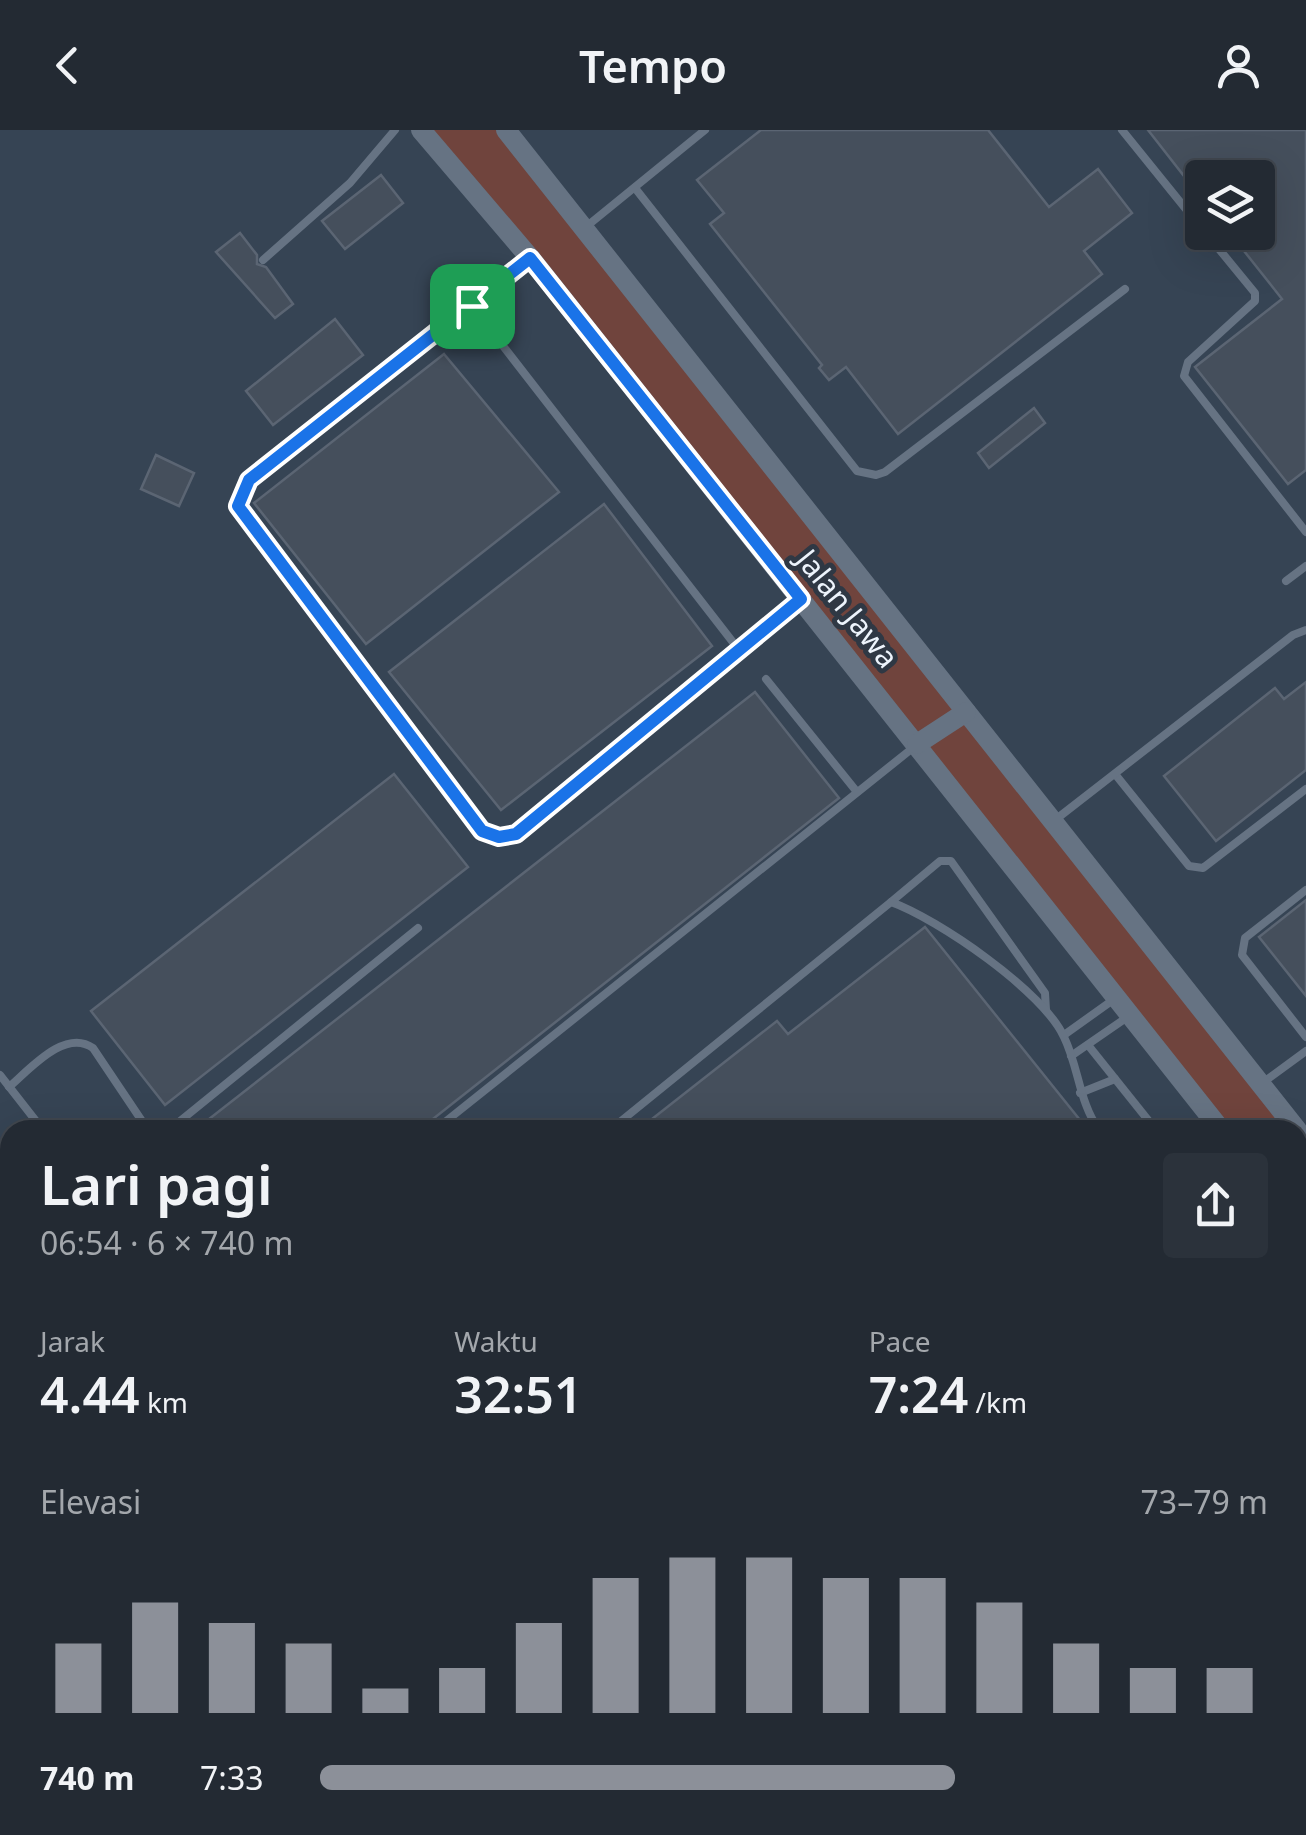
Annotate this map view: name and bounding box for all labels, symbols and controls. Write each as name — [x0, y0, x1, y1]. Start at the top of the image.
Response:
text: Tempo — [579, 35, 727, 96]
icon: back — [40, 38, 95, 93]
icon: person — [1211, 38, 1266, 93]
map controls — [1185, 160, 1275, 250]
button: layers — [1185, 160, 1275, 250]
pin — [430, 264, 515, 349]
icon: arrive — [445, 279, 500, 334]
street label: Jalan Jawa — [786, 538, 909, 676]
text: Lari pagi — [40, 1146, 273, 1221]
button: share — [1163, 1153, 1268, 1258]
text: 06:54 · 6 × 740 m — [40, 1221, 293, 1264]
text: Jarak — [40, 1322, 105, 1360]
text: Waktu — [454, 1322, 538, 1360]
text: Pace — [869, 1322, 931, 1360]
text: 4.44 — [40, 1360, 140, 1428]
text: 32:51 — [454, 1360, 583, 1428]
text: 7:24 — [869, 1360, 968, 1428]
text: km — [140, 1383, 188, 1421]
text: /km — [968, 1383, 1027, 1421]
text: Elevasi — [40, 1480, 141, 1523]
text: 73–79 m — [1141, 1480, 1268, 1523]
text: 740 m — [40, 1756, 134, 1799]
text: 7:33 — [200, 1756, 264, 1799]

